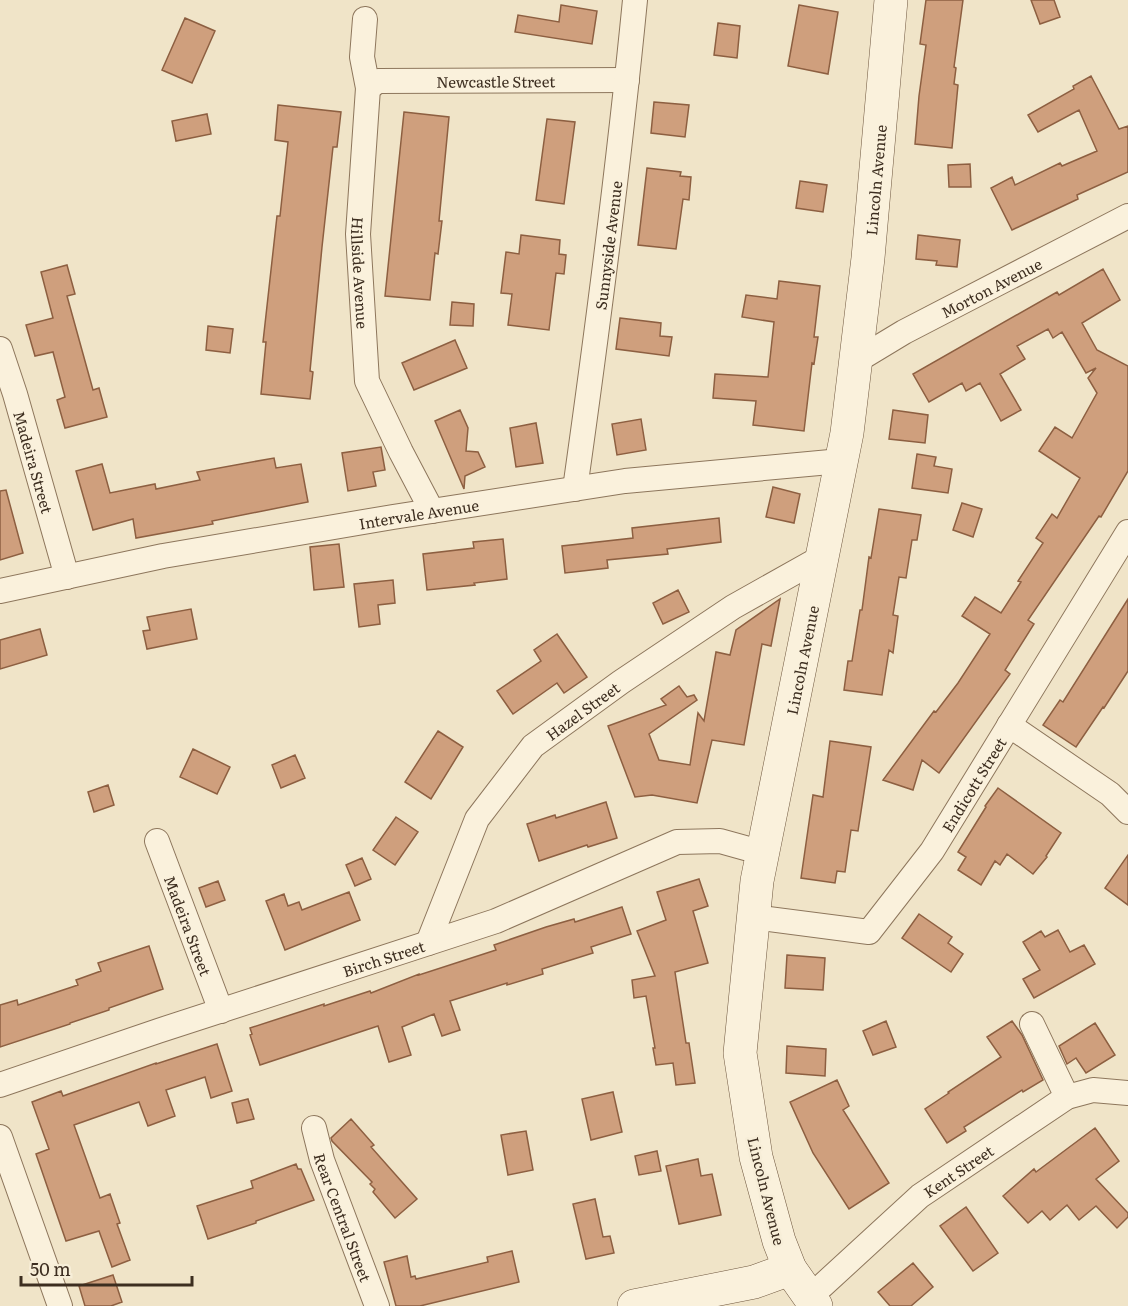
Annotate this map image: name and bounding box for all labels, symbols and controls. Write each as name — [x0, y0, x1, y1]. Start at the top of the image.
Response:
street label: Newcastle Street — [436, 69, 555, 92]
street label: Lincoln Avenue — [859, 123, 891, 236]
street label: Sunnyside Avenue — [588, 179, 627, 311]
street label: Hillside Avenue — [346, 216, 375, 330]
street label: Morton Avenue — [936, 251, 1046, 323]
street label: Madeira Street — [9, 408, 60, 516]
street label: Intervale Avenue — [357, 492, 481, 534]
street label: Lincoln Avenue — [779, 603, 824, 717]
street label: Hazel Street — [540, 676, 624, 745]
street label: Endicott Street — [935, 732, 1011, 836]
street label: Madeira Street — [159, 872, 218, 979]
street label: Birch Street — [339, 934, 427, 982]
street label: Lincoln Avenue — [742, 1134, 792, 1248]
street label: Kent Street — [918, 1139, 998, 1202]
street label: Rear Central Street — [309, 1150, 378, 1285]
scale bar — [21, 1249, 192, 1287]
text: 50 m — [30, 1255, 71, 1282]

